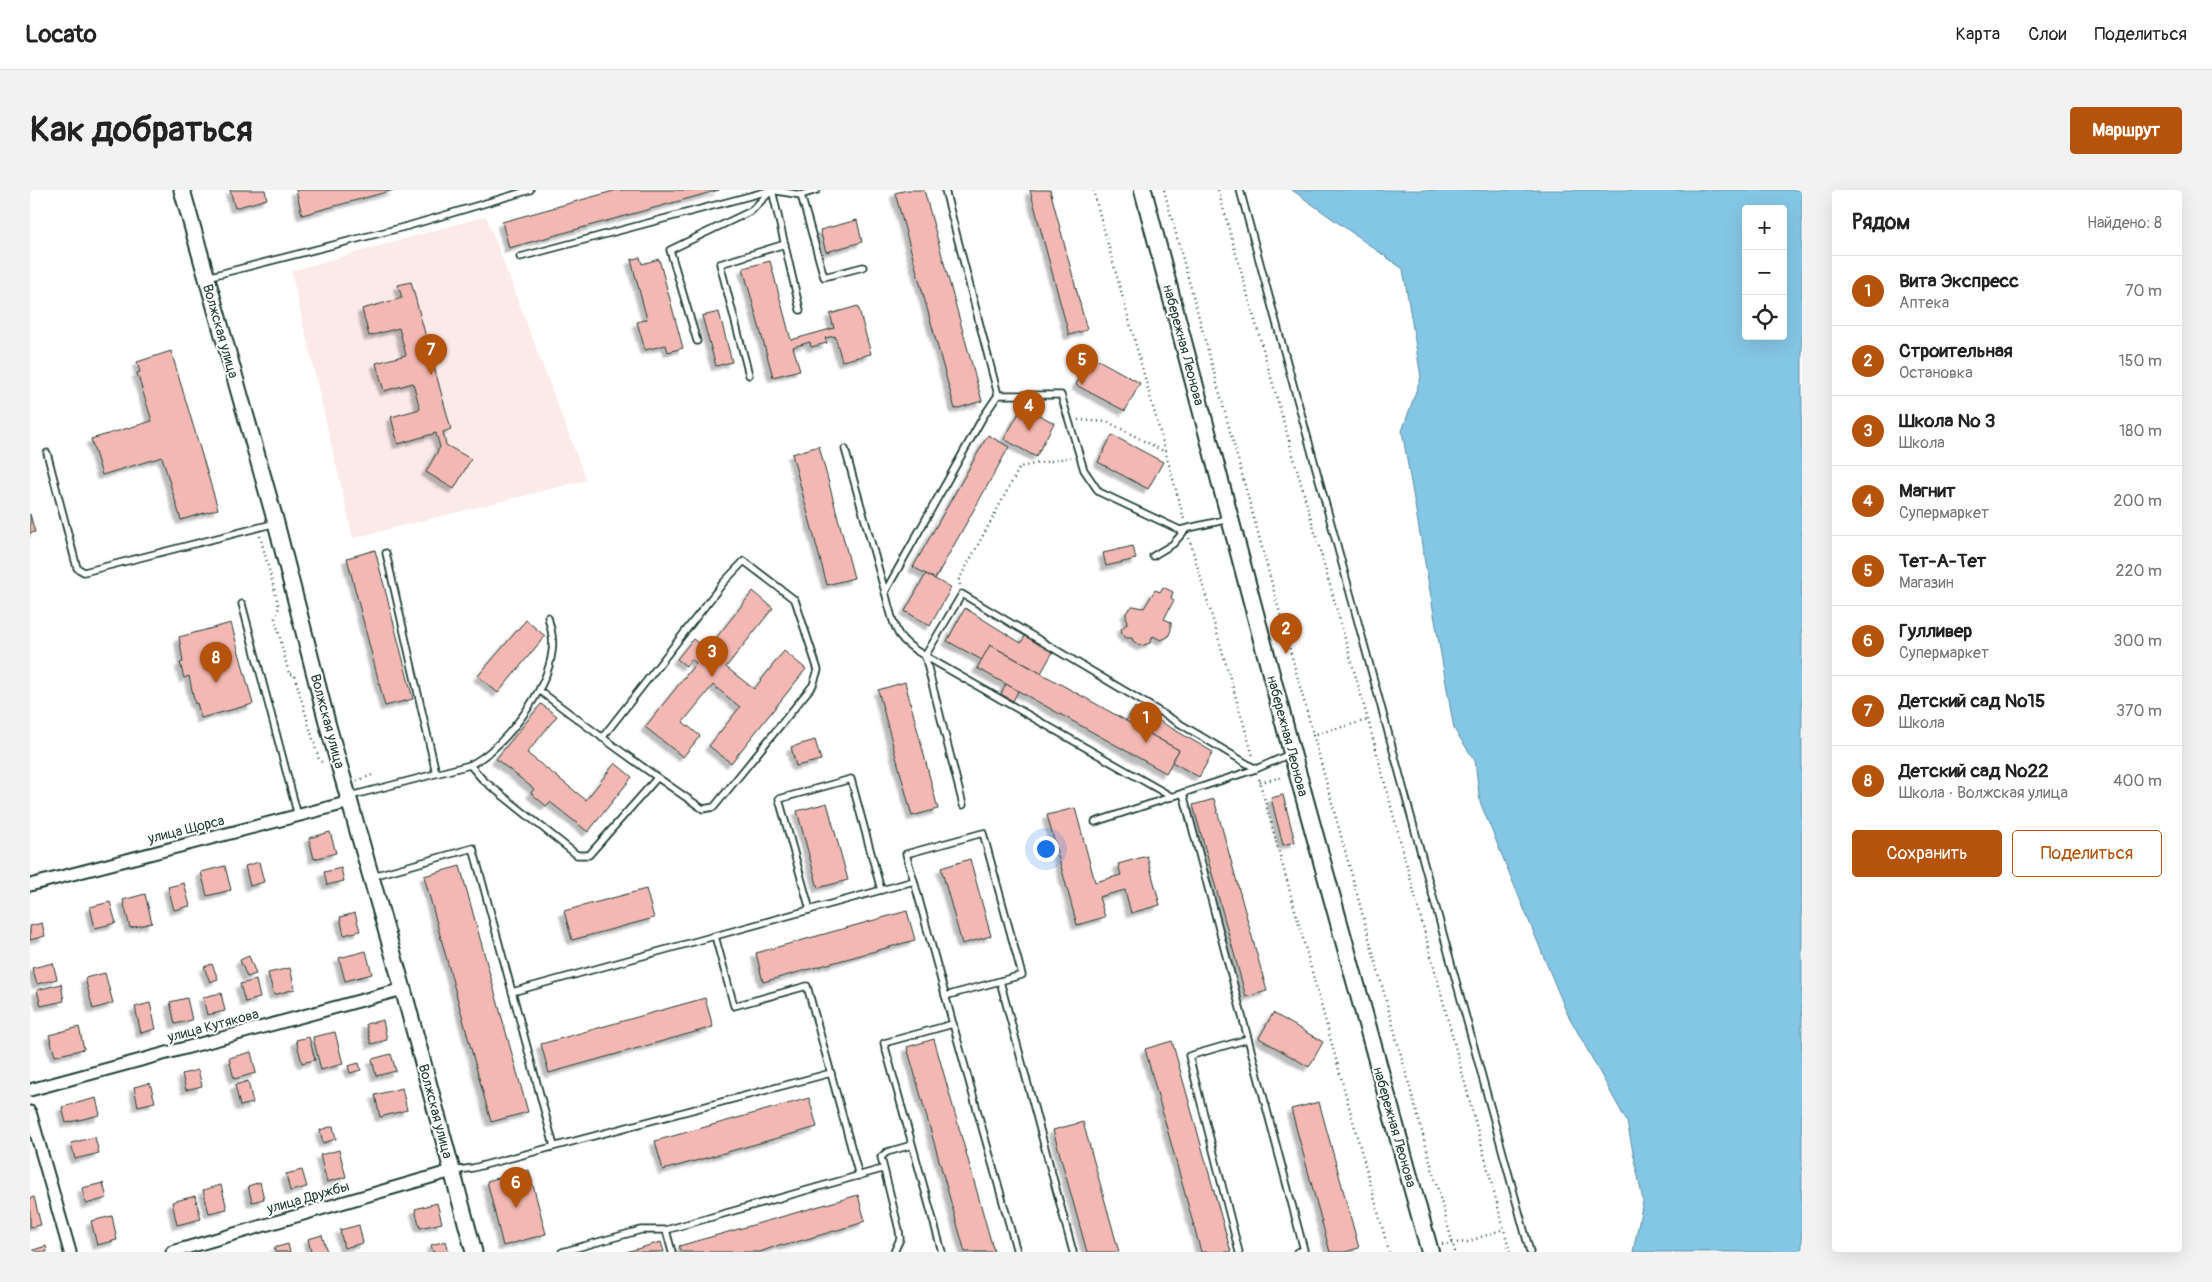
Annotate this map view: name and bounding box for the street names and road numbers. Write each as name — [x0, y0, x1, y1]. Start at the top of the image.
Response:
street label: Волжская улица — [199, 282, 242, 380]
street label: набережная Леонова — [1159, 283, 1208, 407]
street label: Волжская улица — [307, 672, 348, 770]
street label: набережная Леонова — [1263, 674, 1312, 798]
street label: улица Щорса — [145, 812, 226, 847]
street label: улица Кутякова — [165, 1005, 261, 1046]
street label: Волжская улица — [415, 1062, 456, 1160]
street label: набережная Леонова — [1369, 1065, 1420, 1189]
street label: улица Дружбы — [264, 1178, 351, 1218]

